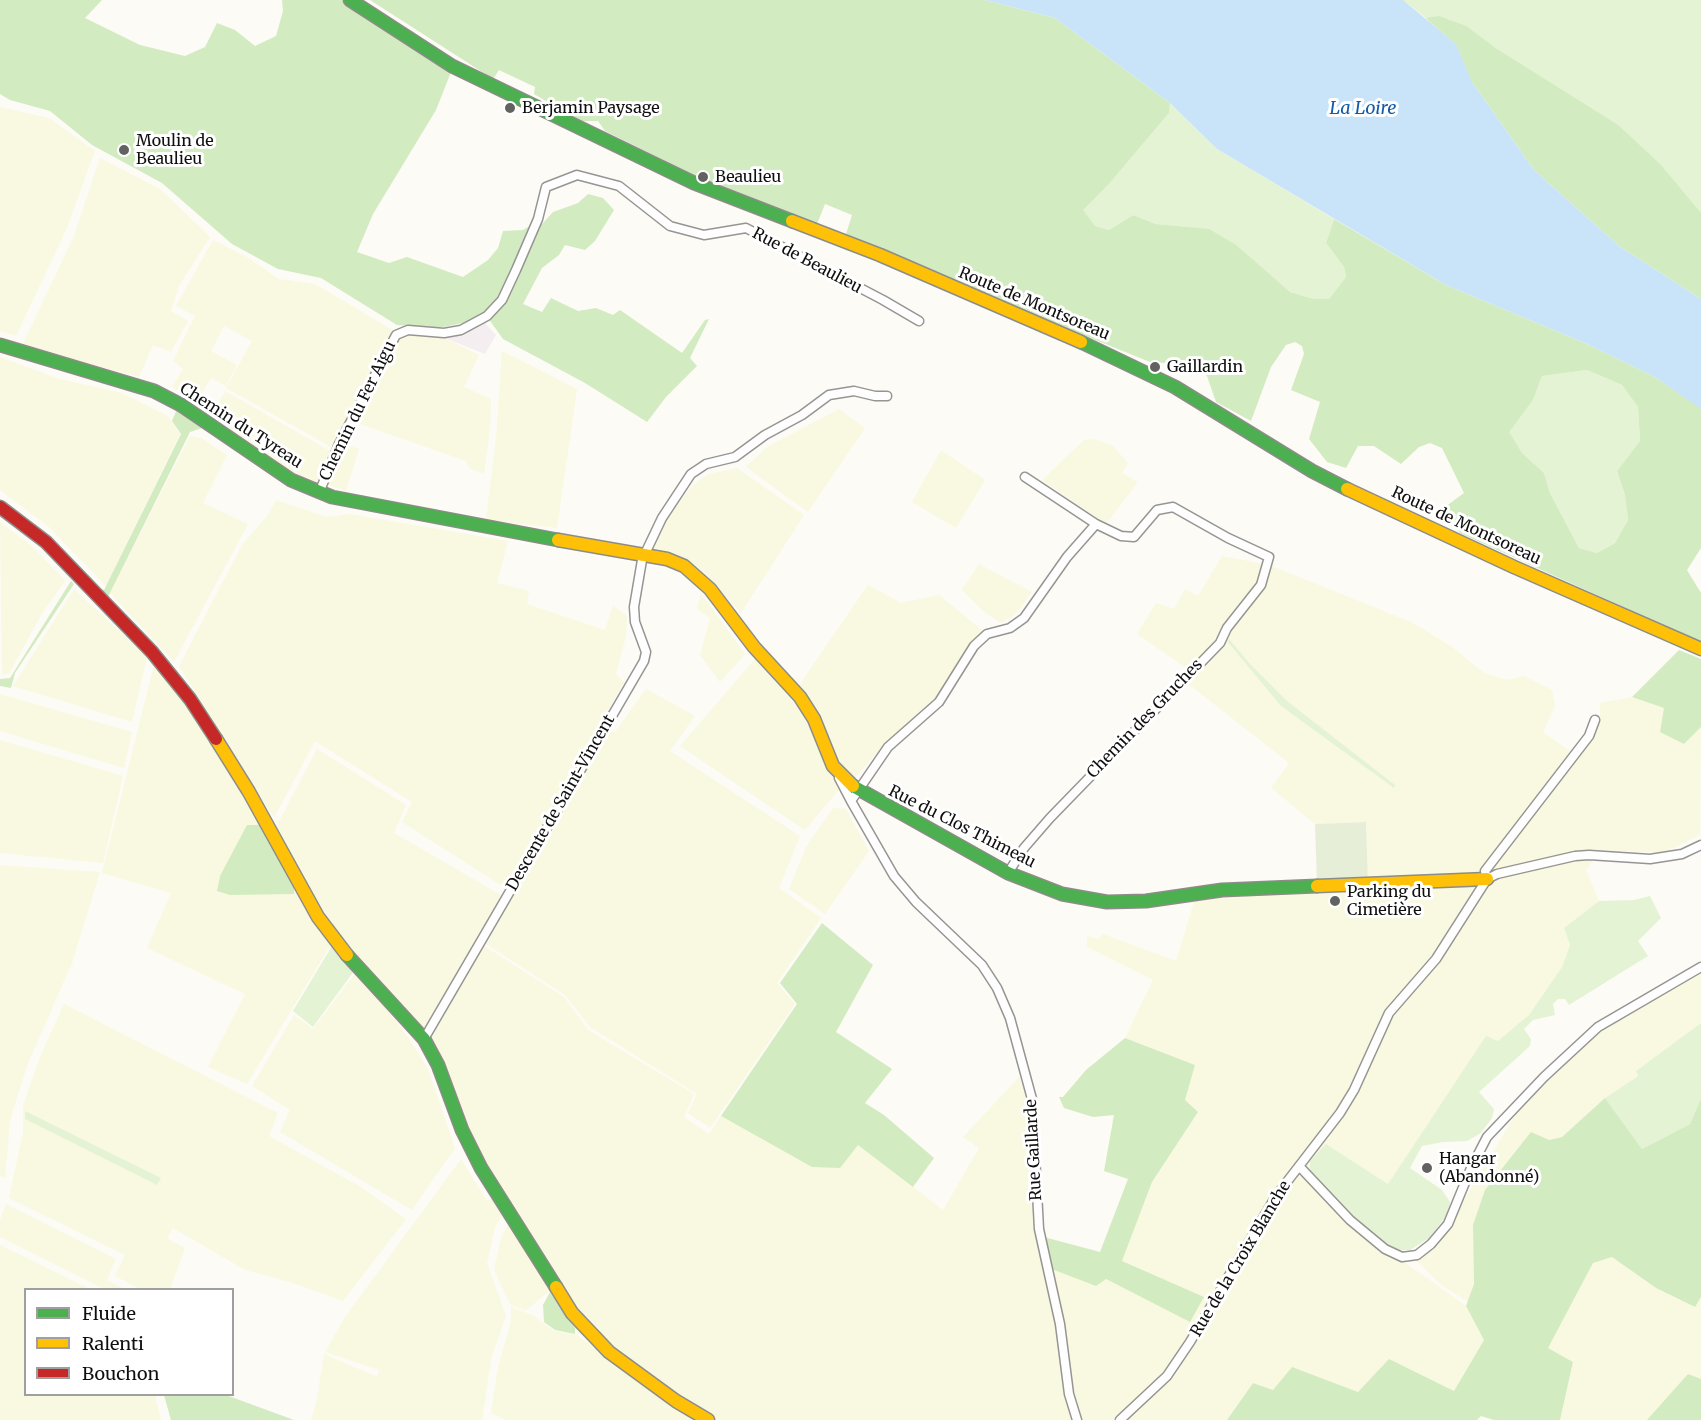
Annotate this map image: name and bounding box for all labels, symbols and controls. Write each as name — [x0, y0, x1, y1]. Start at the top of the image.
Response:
place label: Berjamin Paysage — [522, 98, 660, 118]
water label: La Loire — [1330, 98, 1396, 120]
marker: Berjamin Paysage — [503, 101, 517, 115]
place label: Moulin de Beaulieu — [136, 131, 214, 169]
marker: Moulin de Beaulieu — [117, 143, 131, 157]
place label: Beaulieu — [715, 167, 781, 187]
marker: Beaulieu — [696, 170, 710, 184]
street label: Rue de Beaulieu — [749, 224, 865, 298]
street label: Route de Montsoreau — [955, 263, 1113, 345]
street label: Chemin du Fer Aigu — [316, 338, 400, 484]
place label: Gaillardin — [1167, 357, 1243, 377]
marker: Gaillardin — [1148, 360, 1162, 374]
street label: Chemin du Tyreau — [176, 379, 306, 473]
street label: Route de Montsoreau — [1388, 483, 1544, 569]
street label: Chemin des Gruches — [1083, 656, 1207, 782]
street label: Descente de Saint-Vincent — [503, 712, 619, 894]
street label: Rue du Clos Thimeau — [885, 782, 1039, 872]
place label: Parking du Cimetière — [1347, 882, 1431, 920]
marker: Parking du Cimetière — [1328, 894, 1342, 908]
street label: Rue Gaillarde — [1022, 1099, 1046, 1201]
place label: Hangar (Abandonné) — [1439, 1149, 1539, 1187]
marker: Hangar (Abandonné) — [1420, 1161, 1434, 1175]
street label: Rue de la Croix Blanche — [1187, 1178, 1295, 1340]
legend — [24, 1288, 234, 1396]
text: Fluide — [82, 1302, 136, 1325]
text: Ralenti — [82, 1332, 144, 1355]
text: Bouchon — [82, 1362, 159, 1385]

